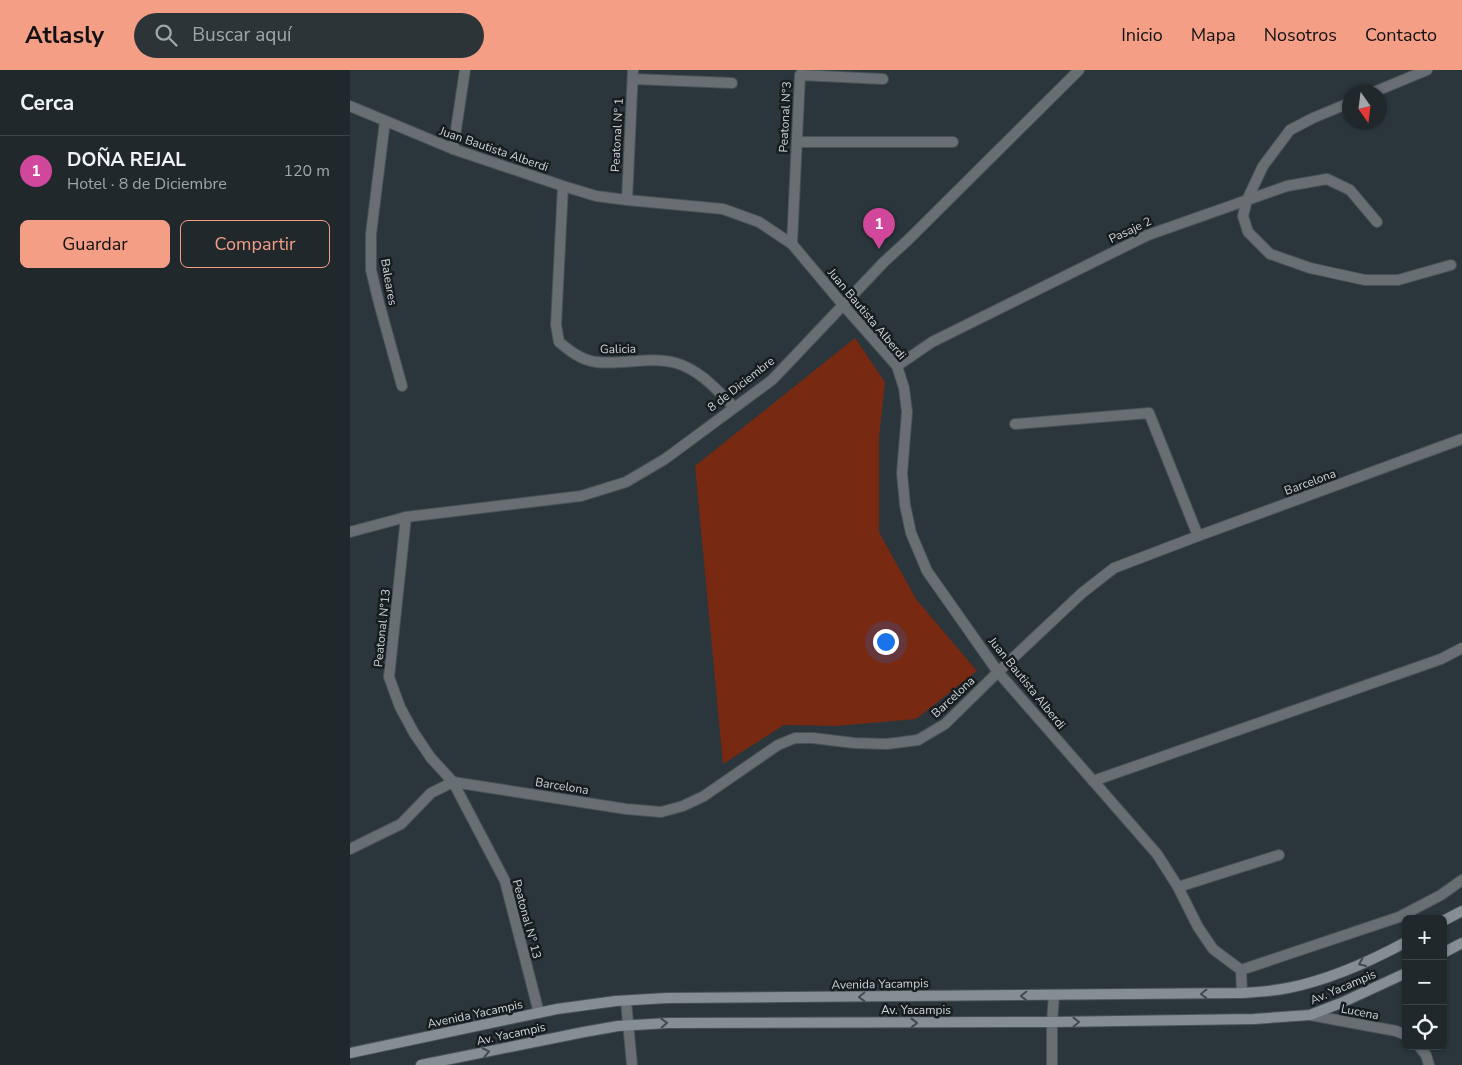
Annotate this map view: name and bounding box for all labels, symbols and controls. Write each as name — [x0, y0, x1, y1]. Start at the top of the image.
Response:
search box — [134, 13, 484, 58]
text: Atlasly — [25, 19, 104, 51]
icon: search — [152, 21, 180, 49]
text: Buscar aquí — [192, 22, 292, 48]
text: Inicio — [1121, 23, 1163, 47]
text: Mapa — [1191, 23, 1236, 47]
text: Nosotros — [1264, 23, 1337, 47]
text: Contacto — [1365, 23, 1437, 47]
street label: Peatonal N°3 — [775, 81, 795, 153]
north arrow — [1342, 85, 1387, 130]
text: Cerca — [20, 89, 74, 117]
street label: Peatonal N° 1 — [607, 97, 627, 173]
street label: Juan Bautista Alberdi — [437, 123, 551, 175]
text: DOÑA REJAL — [67, 147, 186, 173]
text: 1 — [31, 160, 41, 182]
text: 120 m — [283, 160, 330, 182]
text: Hotel · 8 de Diciembre — [67, 173, 227, 195]
pin: 1 — [863, 208, 895, 249]
street label: Pasaje 2 — [1106, 213, 1154, 247]
button: Guardar — [20, 220, 170, 268]
button: Compartir — [180, 220, 330, 268]
street label: Baleares — [377, 257, 401, 307]
street label: Juan Bautista Alberdi — [824, 264, 910, 363]
street label: Galicia — [600, 341, 636, 357]
street label: 8 de Diciembre — [704, 353, 778, 415]
street label: Barcelona — [1282, 465, 1338, 499]
street label: Peatonal N°13 — [370, 588, 394, 668]
your location — [873, 629, 899, 655]
street label: Juan Bautista Alberdi — [984, 633, 1069, 732]
street label: Barcelona — [928, 673, 978, 721]
street label: Barcelona — [534, 774, 590, 798]
street label: Peatonal N° 13 — [509, 878, 545, 960]
map controls — [1402, 915, 1447, 1050]
button: + — [1402, 915, 1447, 960]
one-way arrow — [1358, 957, 1367, 968]
button: − — [1402, 960, 1447, 1005]
street label: Av. Yacampis — [1308, 966, 1379, 1008]
street label: Avenida Yacampis — [831, 975, 929, 993]
one-way arrow — [1200, 989, 1208, 999]
one-way arrow — [1020, 991, 1028, 1001]
one-way arrow — [857, 992, 865, 1002]
street label: Avenida Yacampis — [426, 996, 524, 1032]
street label: Lucena — [1340, 1001, 1380, 1023]
street label: Av. Yacampis — [881, 1002, 951, 1018]
button: locate — [1402, 1005, 1447, 1050]
one-way arrow — [1073, 1017, 1081, 1027]
one-way arrow — [660, 1018, 668, 1029]
one-way arrow — [910, 1018, 918, 1028]
street label: Av. Yacampis — [475, 1019, 547, 1049]
one-way arrow — [482, 1047, 491, 1057]

